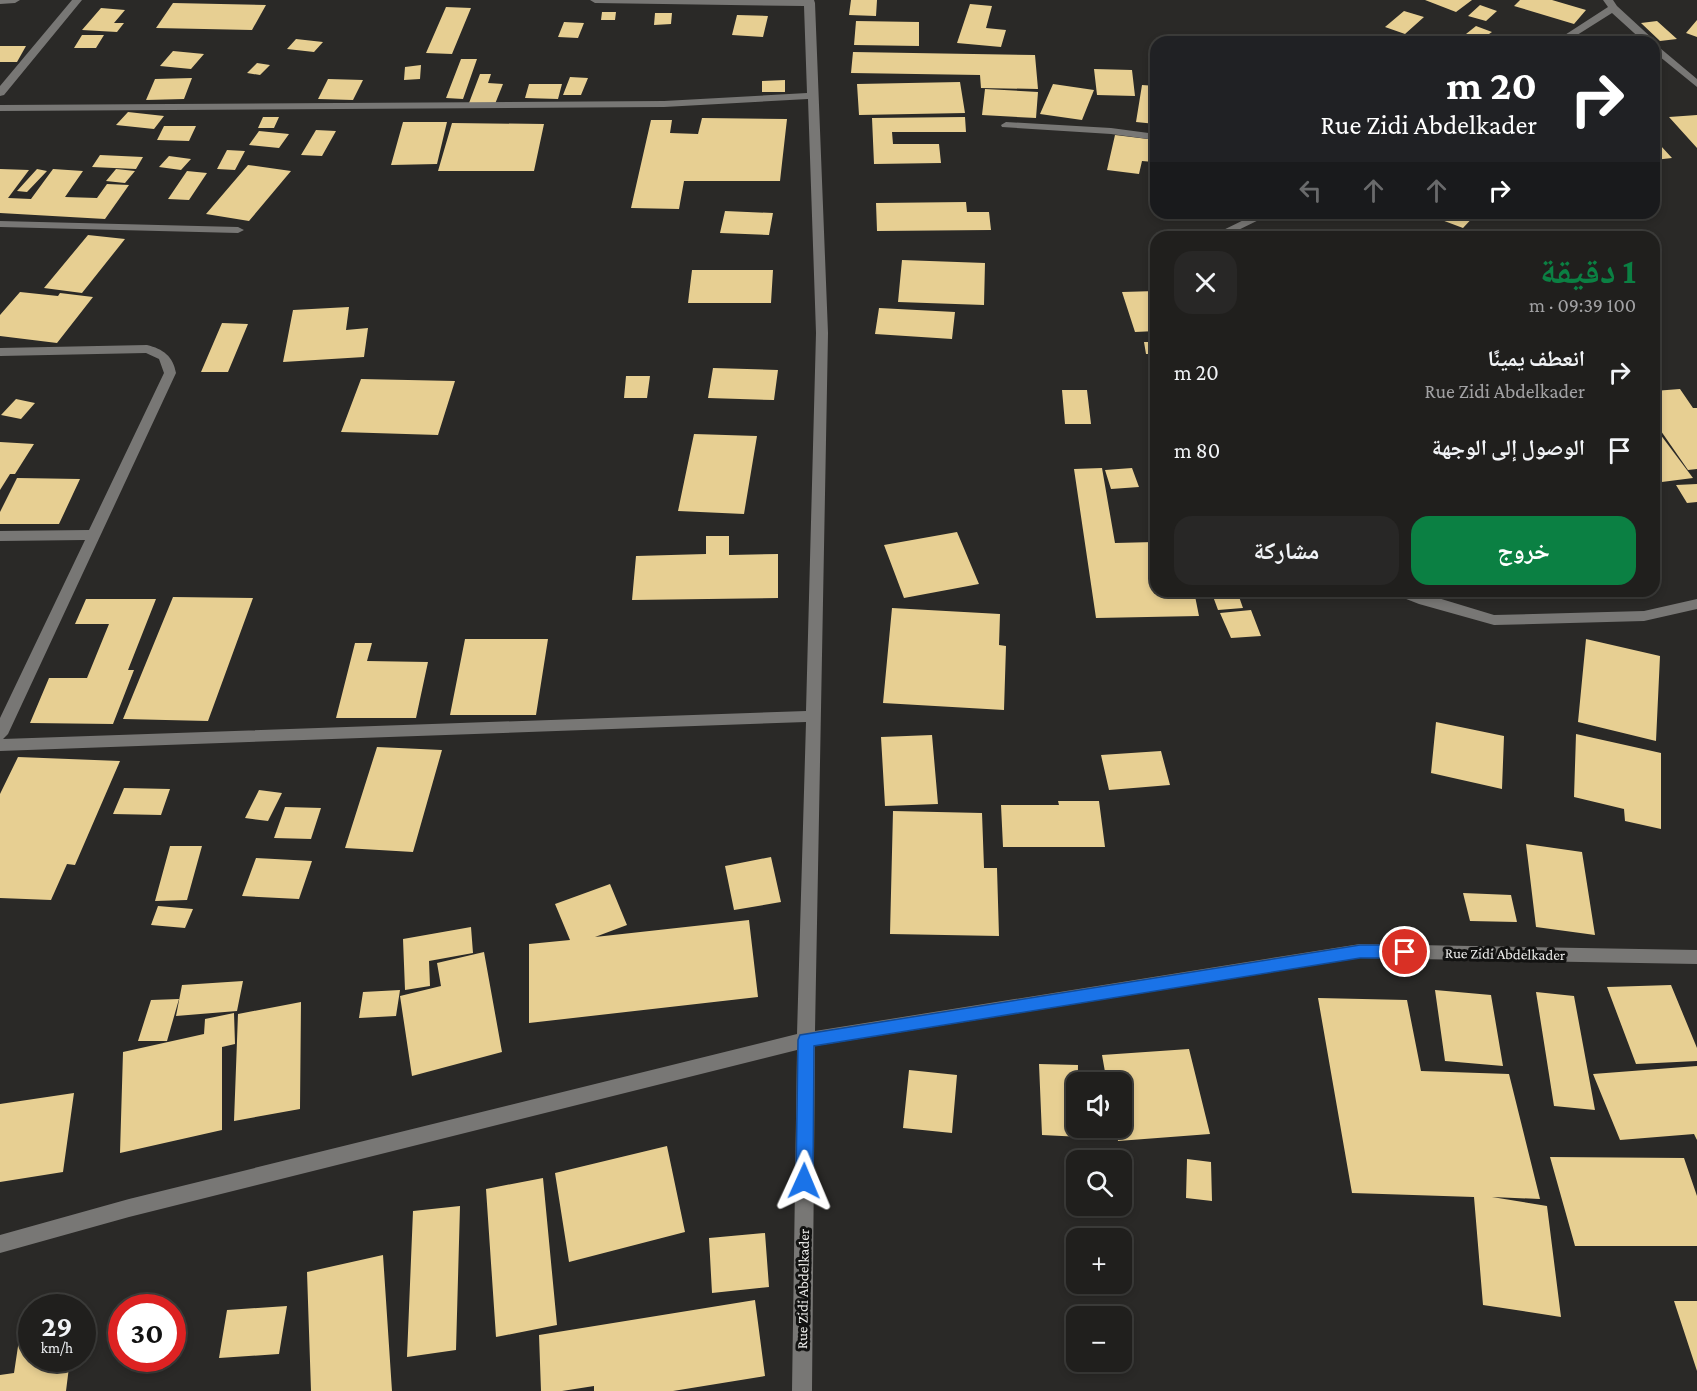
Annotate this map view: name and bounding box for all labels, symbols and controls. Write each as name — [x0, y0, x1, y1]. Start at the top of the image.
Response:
icon: right — [1558, 60, 1636, 138]
text: 20 m — [1446, 61, 1537, 108]
text: Rue Zidi Abdelkader — [1320, 110, 1537, 140]
icon: left — [1294, 174, 1327, 207]
icon: ahead — [1357, 174, 1390, 207]
icon: ahead — [1420, 174, 1453, 207]
icon: right — [1483, 174, 1516, 207]
button: close — [1174, 251, 1237, 314]
text: 1 دقيقة — [1540, 251, 1636, 291]
text: 100 m · 09:39 — [1529, 294, 1636, 316]
text: انعطف يمينًا — [1487, 346, 1585, 371]
icon: right — [1603, 356, 1636, 389]
text: 20 m — [1174, 360, 1219, 385]
text: Rue Zidi Abdelkader — [1425, 380, 1585, 402]
icon: arrive — [1603, 434, 1636, 467]
text: الوصول إلى الوجهة — [1432, 435, 1585, 460]
text: 80 m — [1174, 438, 1220, 463]
button: مشاركة — [1174, 516, 1399, 585]
button: خروج — [1411, 516, 1636, 585]
pin — [1379, 926, 1430, 977]
icon: arrive — [1388, 935, 1421, 968]
street label: Rue Zidi Abdelkader — [1445, 945, 1566, 963]
map controls — [1066, 1072, 1132, 1372]
button: sound — [1066, 1072, 1132, 1138]
position arrow — [772, 1149, 836, 1213]
button: search — [1066, 1150, 1132, 1216]
street label: Rue Zidi Abdelkader — [794, 1228, 812, 1349]
button: + — [1066, 1228, 1132, 1294]
speed limit sign: 30 — [108, 1294, 186, 1372]
button: − — [1066, 1306, 1132, 1372]
text: 29 — [41, 1309, 73, 1342]
text: km/h — [41, 1340, 73, 1356]

